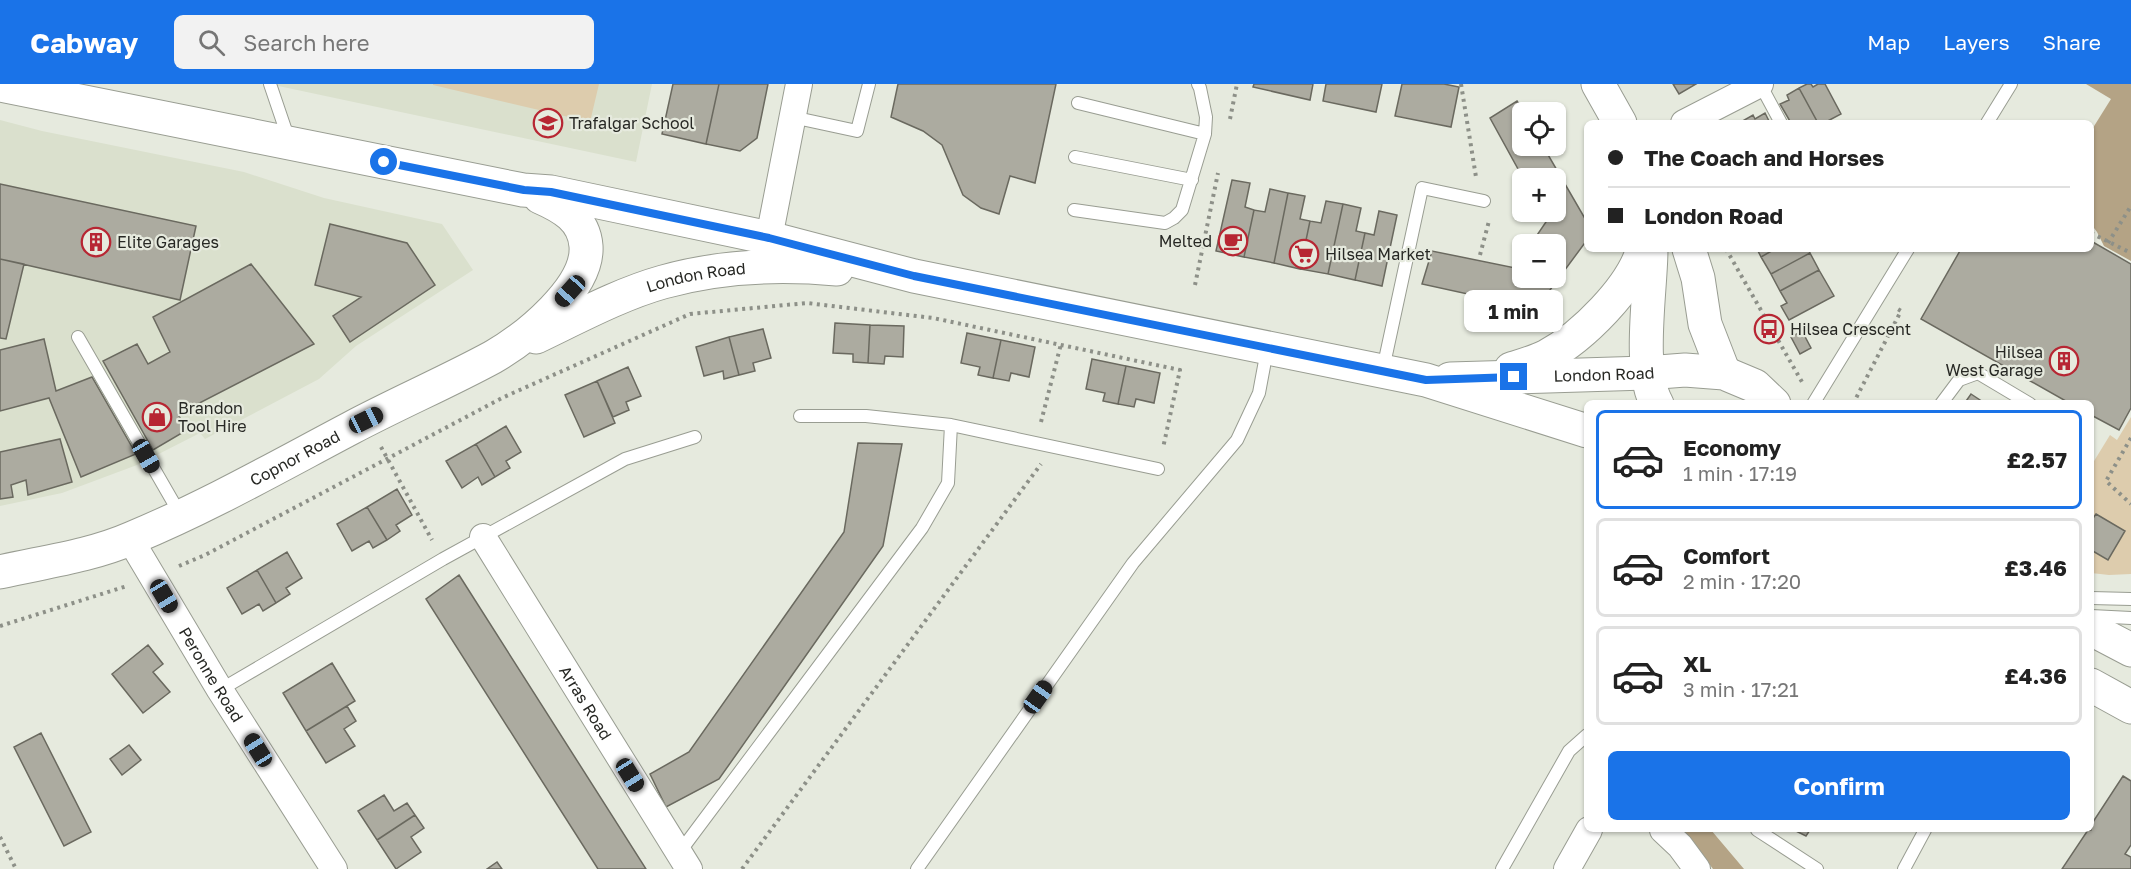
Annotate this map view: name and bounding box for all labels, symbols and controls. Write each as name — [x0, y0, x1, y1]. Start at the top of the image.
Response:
search box — [174, 15, 594, 69]
text: Cabway — [30, 26, 138, 59]
icon: search — [195, 26, 228, 59]
text: Search here — [243, 29, 369, 56]
text: Map — [1867, 29, 1910, 55]
text: Layers — [1943, 29, 2010, 55]
text: Share — [2043, 29, 2101, 55]
map controls — [1512, 102, 1566, 288]
button: locate — [1512, 102, 1566, 156]
school or university icon: Trafalgar School — [532, 107, 564, 139]
place label: Trafalgar School — [569, 113, 694, 133]
text: The Coach and Horses — [1644, 144, 1884, 171]
route start — [370, 148, 397, 175]
button: + — [1512, 168, 1566, 222]
text: London Road — [1644, 202, 1783, 229]
cafe icon: Melted — [1217, 225, 1249, 257]
building icon: Elite Garages — [80, 226, 112, 258]
place label: Melted — [1159, 231, 1212, 251]
place label: Elite Garages — [117, 232, 219, 252]
button: − — [1512, 234, 1566, 288]
supermarket icon: Hilsea Market — [1288, 238, 1320, 270]
place label: Hilsea Market — [1325, 244, 1431, 264]
street label: London Road — [644, 258, 746, 297]
car — [551, 272, 589, 310]
callout: 1 min — [1464, 290, 1564, 332]
text: 1 min — [1488, 299, 1539, 323]
bus stop icon: Hilsea Crescent — [1753, 313, 1785, 345]
place label: Hilsea Crescent — [1790, 319, 1911, 339]
place label: Hilsea West Garage — [1946, 342, 2043, 380]
building icon: Hilsea West Garage — [2048, 345, 2080, 377]
street label: London Road — [1553, 362, 1655, 386]
route end — [1500, 363, 1527, 390]
place label: Brandon Tool Hire — [178, 398, 247, 436]
shop icon: Brandon Tool Hire — [141, 401, 173, 433]
car — [346, 404, 386, 436]
street label: Copnor Road — [246, 426, 343, 490]
icon: car — [1611, 433, 1665, 487]
text: Economy — [1683, 434, 1781, 461]
car — [129, 436, 163, 476]
text: £2.57 — [2007, 446, 2067, 473]
text: 1 min · 17:19 — [1683, 461, 1797, 485]
icon: car — [1611, 541, 1665, 595]
text: Comfort — [1683, 542, 1770, 569]
text: £3.46 — [2004, 554, 2067, 581]
text: 2 min · 17:20 — [1683, 569, 1801, 593]
car — [147, 576, 181, 616]
street label: Peronne Road — [175, 623, 248, 726]
icon: car — [1611, 649, 1665, 703]
text: XL — [1683, 650, 1711, 677]
street label: Arras Road — [555, 662, 616, 744]
text: £4.36 — [2004, 662, 2067, 689]
car — [1020, 677, 1056, 717]
text: 3 min · 17:21 — [1683, 677, 1799, 701]
car — [241, 730, 275, 770]
button: Confirm — [1608, 751, 2070, 820]
car — [613, 755, 647, 795]

